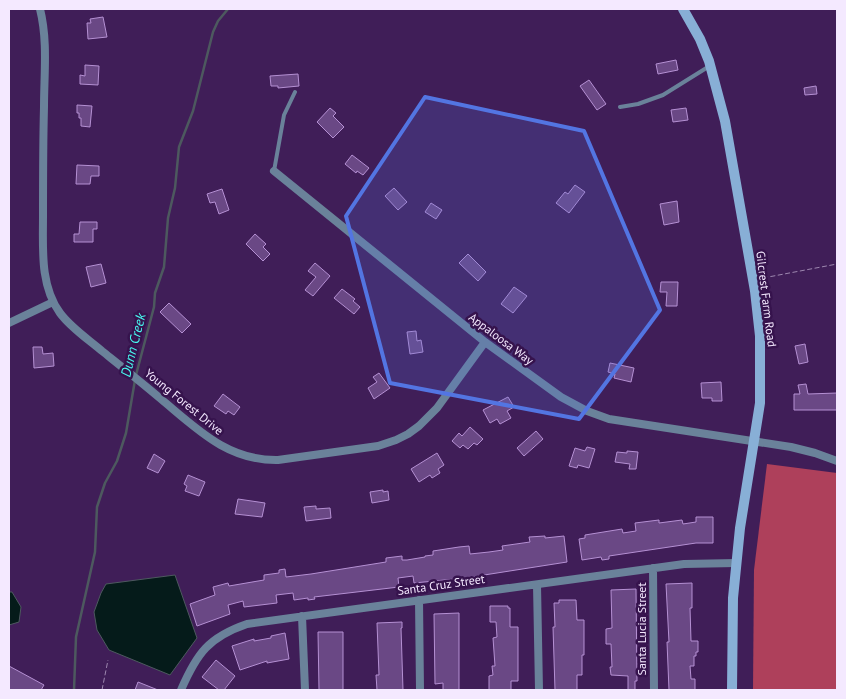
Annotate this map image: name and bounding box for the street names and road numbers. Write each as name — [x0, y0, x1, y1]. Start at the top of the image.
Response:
street label: Gilcrest Farm Road — [753, 250, 780, 348]
street label: Appaloosa Way — [466, 309, 537, 368]
street label: Young Forest Drive — [142, 365, 227, 438]
street label: Santa Cruz Street — [396, 571, 486, 598]
street label: Santa Lucia Street — [634, 583, 649, 675]

